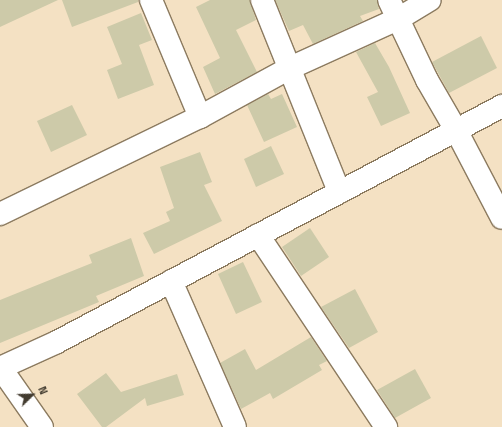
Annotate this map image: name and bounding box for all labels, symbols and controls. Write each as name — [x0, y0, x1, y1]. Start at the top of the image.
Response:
north arrow — [12, 375, 52, 415]
text: N — [34, 384, 52, 397]

